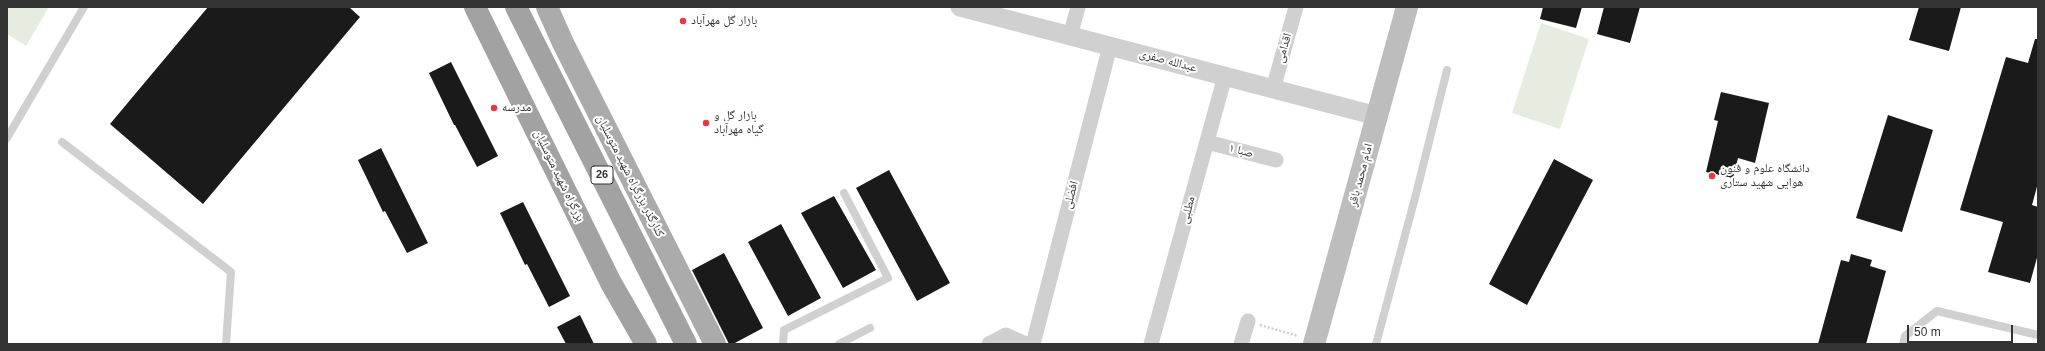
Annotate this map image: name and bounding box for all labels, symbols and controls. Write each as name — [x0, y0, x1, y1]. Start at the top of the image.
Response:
place label: بازار گل مهرآباد — [691, 14, 757, 28]
marker: بازار گل مهرآباد — [678, 16, 688, 26]
street label: اقدامی — [1273, 32, 1295, 64]
street label: عبدالله صفری — [1138, 46, 1198, 76]
place label: مدرسه — [502, 101, 531, 115]
marker: مدرسه — [489, 103, 499, 113]
place label: بازار گل و گیاه مهرآباد — [714, 109, 764, 137]
street label: کنارگذر بزرگراه شهید متوسلیان — [593, 113, 667, 239]
marker: بازار گل و گیاه مهرآباد — [701, 118, 711, 128]
street label: بزرگراه شهید متوسلیان — [531, 128, 587, 224]
street label: صبا ۱ — [1227, 141, 1255, 161]
street label: امام محمد باقر — [1346, 142, 1376, 208]
place label: دانشگاه علوم و فنون هوایی شهید ستاری — [1720, 162, 1810, 190]
road number: 26 — [591, 166, 613, 184]
marker: دانشگاه علوم و فنون هوایی شهید ستاری — [1707, 171, 1717, 181]
street label: افضلی — [1060, 179, 1082, 211]
street label: مطلبی — [1177, 195, 1199, 225]
scale bar — [1909, 317, 2015, 343]
text: 50 m — [1914, 325, 1941, 339]

